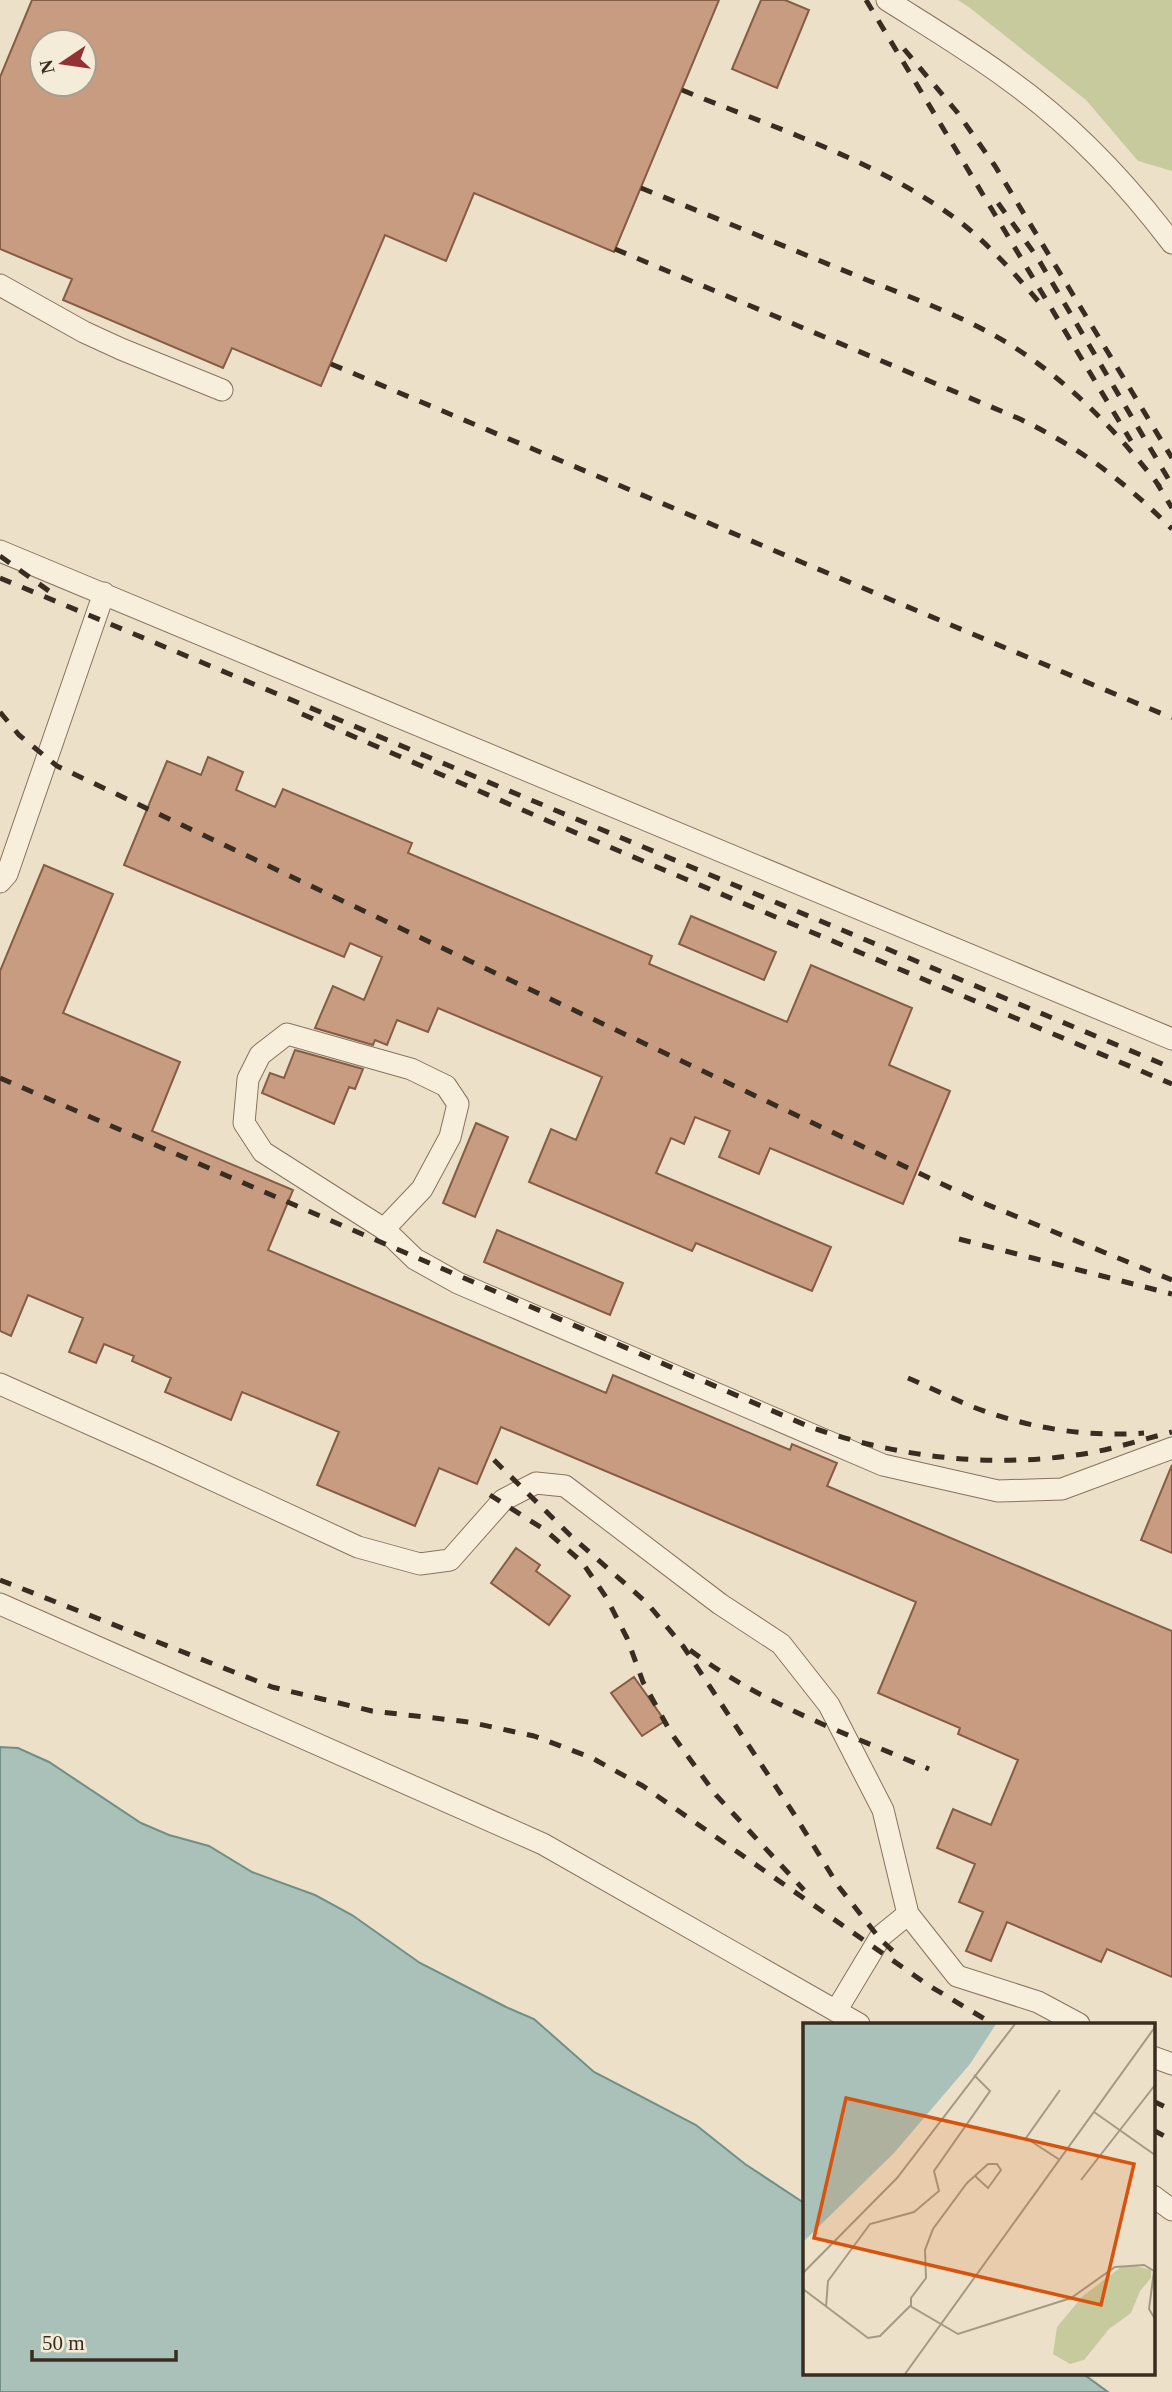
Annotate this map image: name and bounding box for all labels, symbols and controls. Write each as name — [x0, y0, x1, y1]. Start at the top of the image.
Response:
north arrow — [28, 28, 98, 98]
text: N — [35, 57, 59, 76]
inset map — [803, 2023, 1154, 2374]
scale bar — [32, 2318, 175, 2362]
text: 50 m — [42, 2331, 85, 2355]

